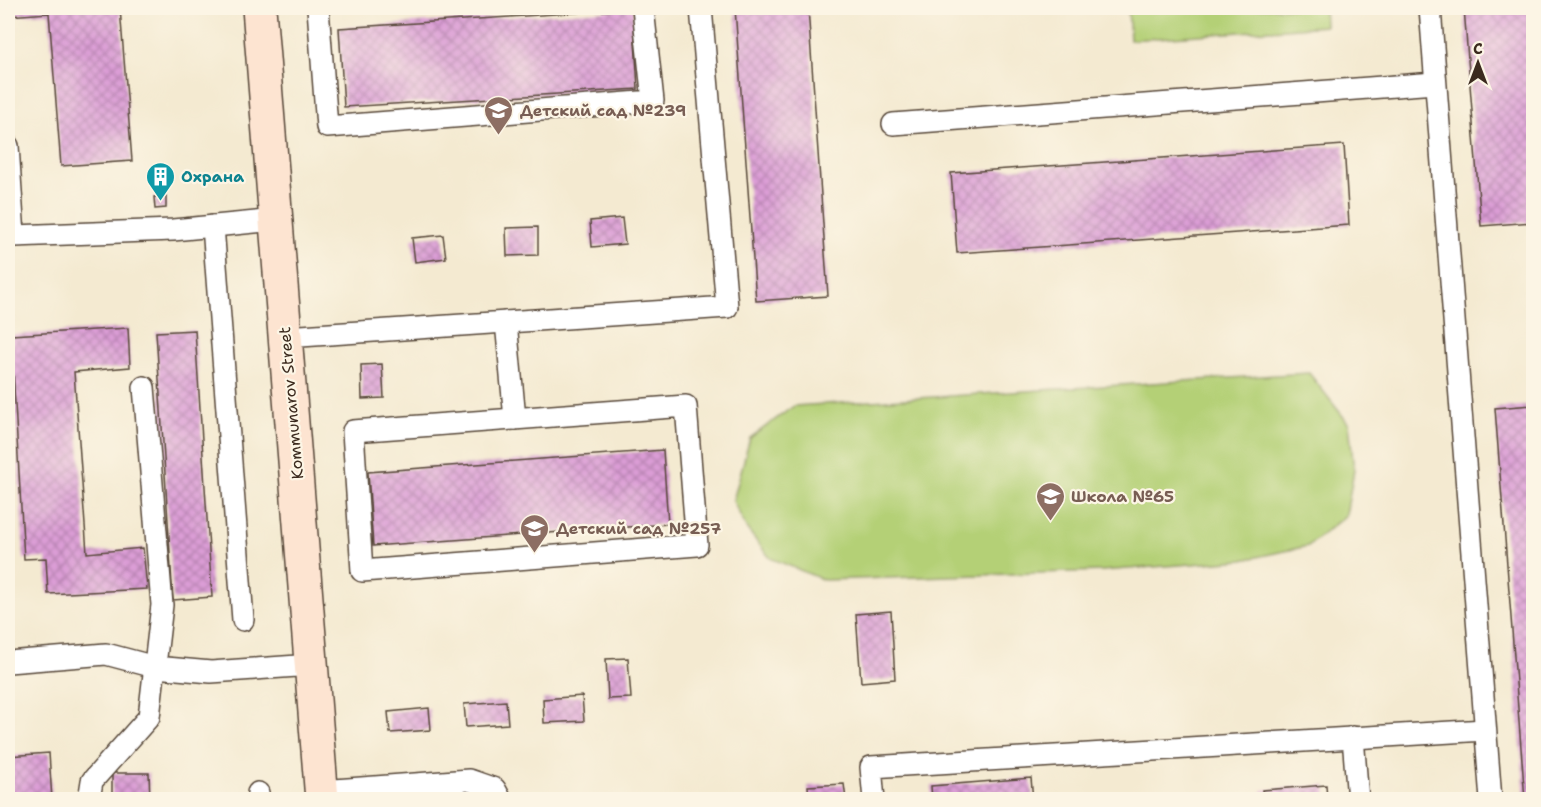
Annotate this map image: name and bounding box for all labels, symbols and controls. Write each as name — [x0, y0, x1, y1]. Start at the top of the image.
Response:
north arrow — [1448, 33, 1508, 93]
text: С — [1473, 38, 1483, 59]
school or university icon: Детский сад №239 — [483, 94, 515, 136]
place label: Детский сад №239 — [520, 100, 686, 121]
building icon: Охрана — [144, 160, 176, 202]
place label: Охрана — [181, 166, 244, 187]
street label: Kommunarov Street — [274, 326, 308, 480]
school or university icon: Школа №65 — [1034, 480, 1066, 522]
place label: Школа №65 — [1071, 486, 1174, 507]
school or university icon: Детский сад №257 — [519, 512, 551, 554]
place label: Детский сад №257 — [556, 518, 721, 539]

